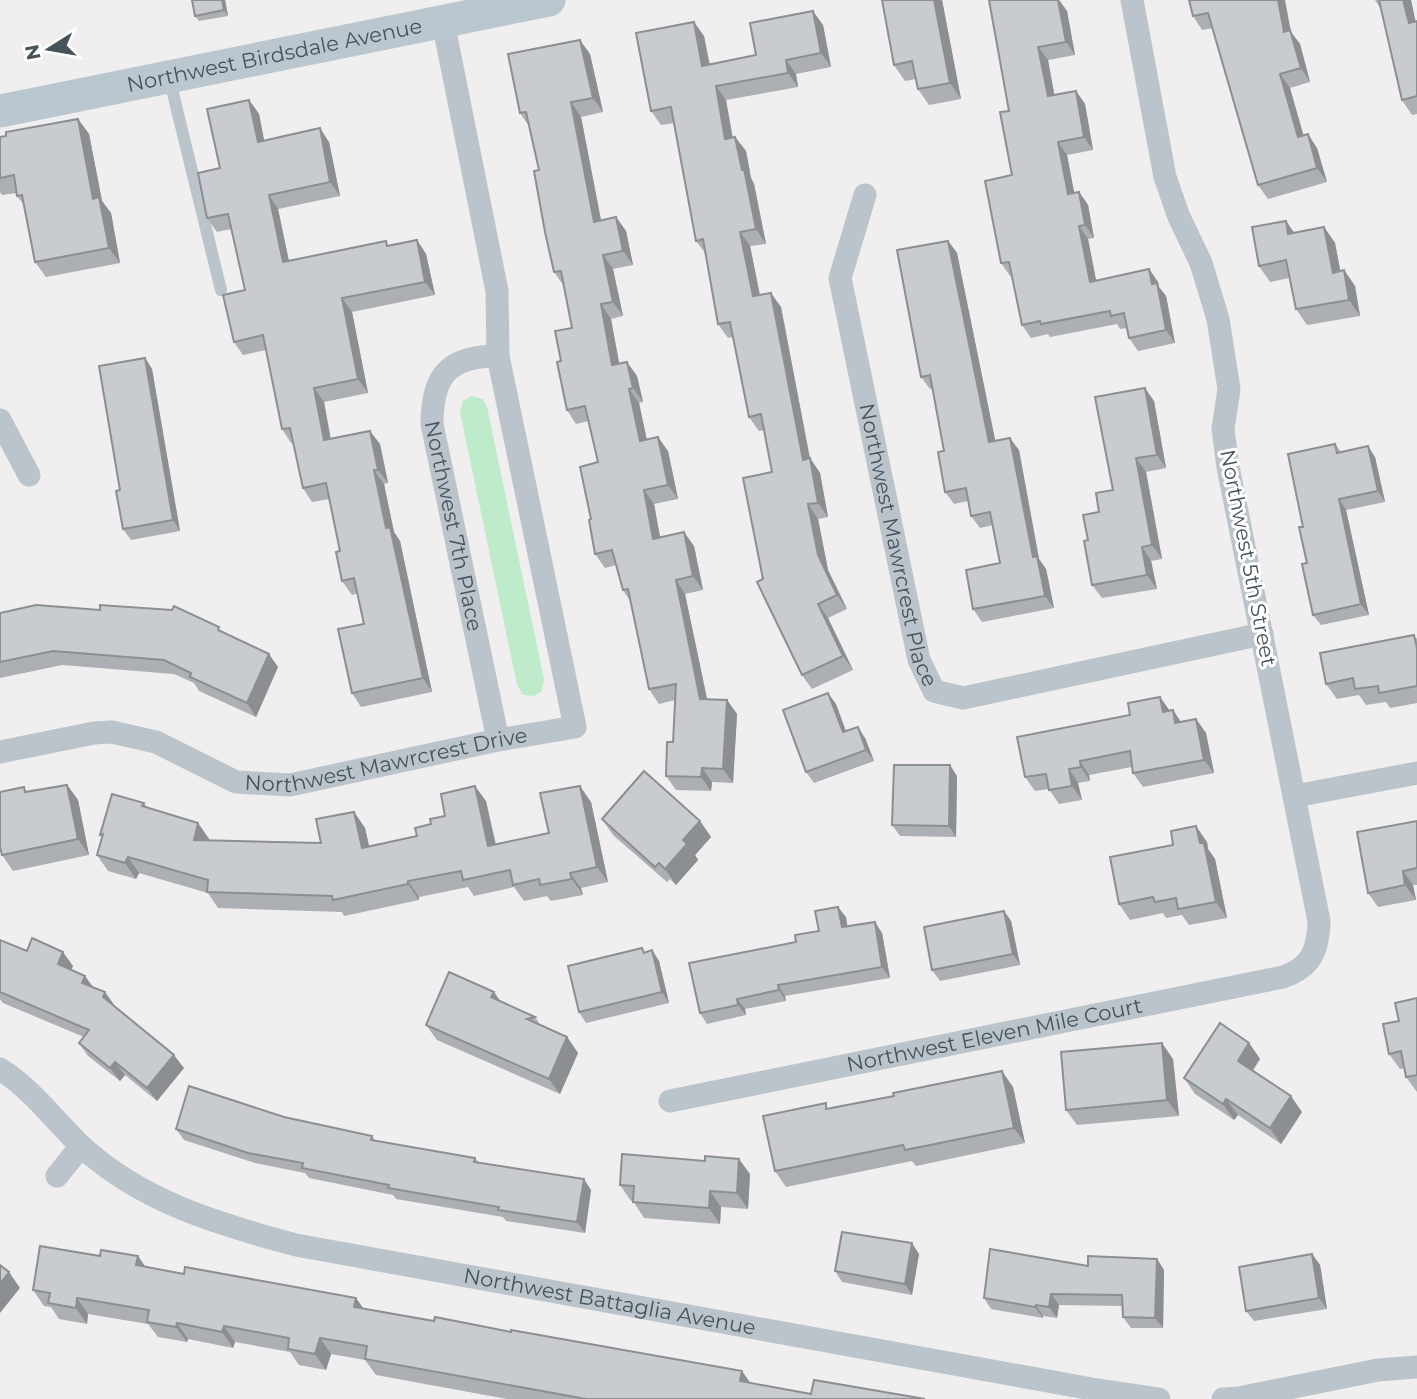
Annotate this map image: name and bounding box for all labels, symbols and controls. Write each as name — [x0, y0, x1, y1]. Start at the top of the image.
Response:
street label: Northwest Birdsdale Avenue — [125, 13, 424, 97]
north arrow — [14, 14, 84, 84]
text: N — [20, 42, 46, 62]
street label: Northwest Mawrcrest Place — [854, 401, 943, 691]
street label: Northwest 7th Place — [420, 418, 488, 633]
street label: Northwest 5th Street — [1215, 447, 1282, 668]
street label: Northwest Mawrcrest Drive — [244, 722, 529, 797]
street label: Northwest Eleven Mile Court — [844, 993, 1144, 1077]
street label: Northwest Battaglia Avenue — [462, 1263, 758, 1340]

